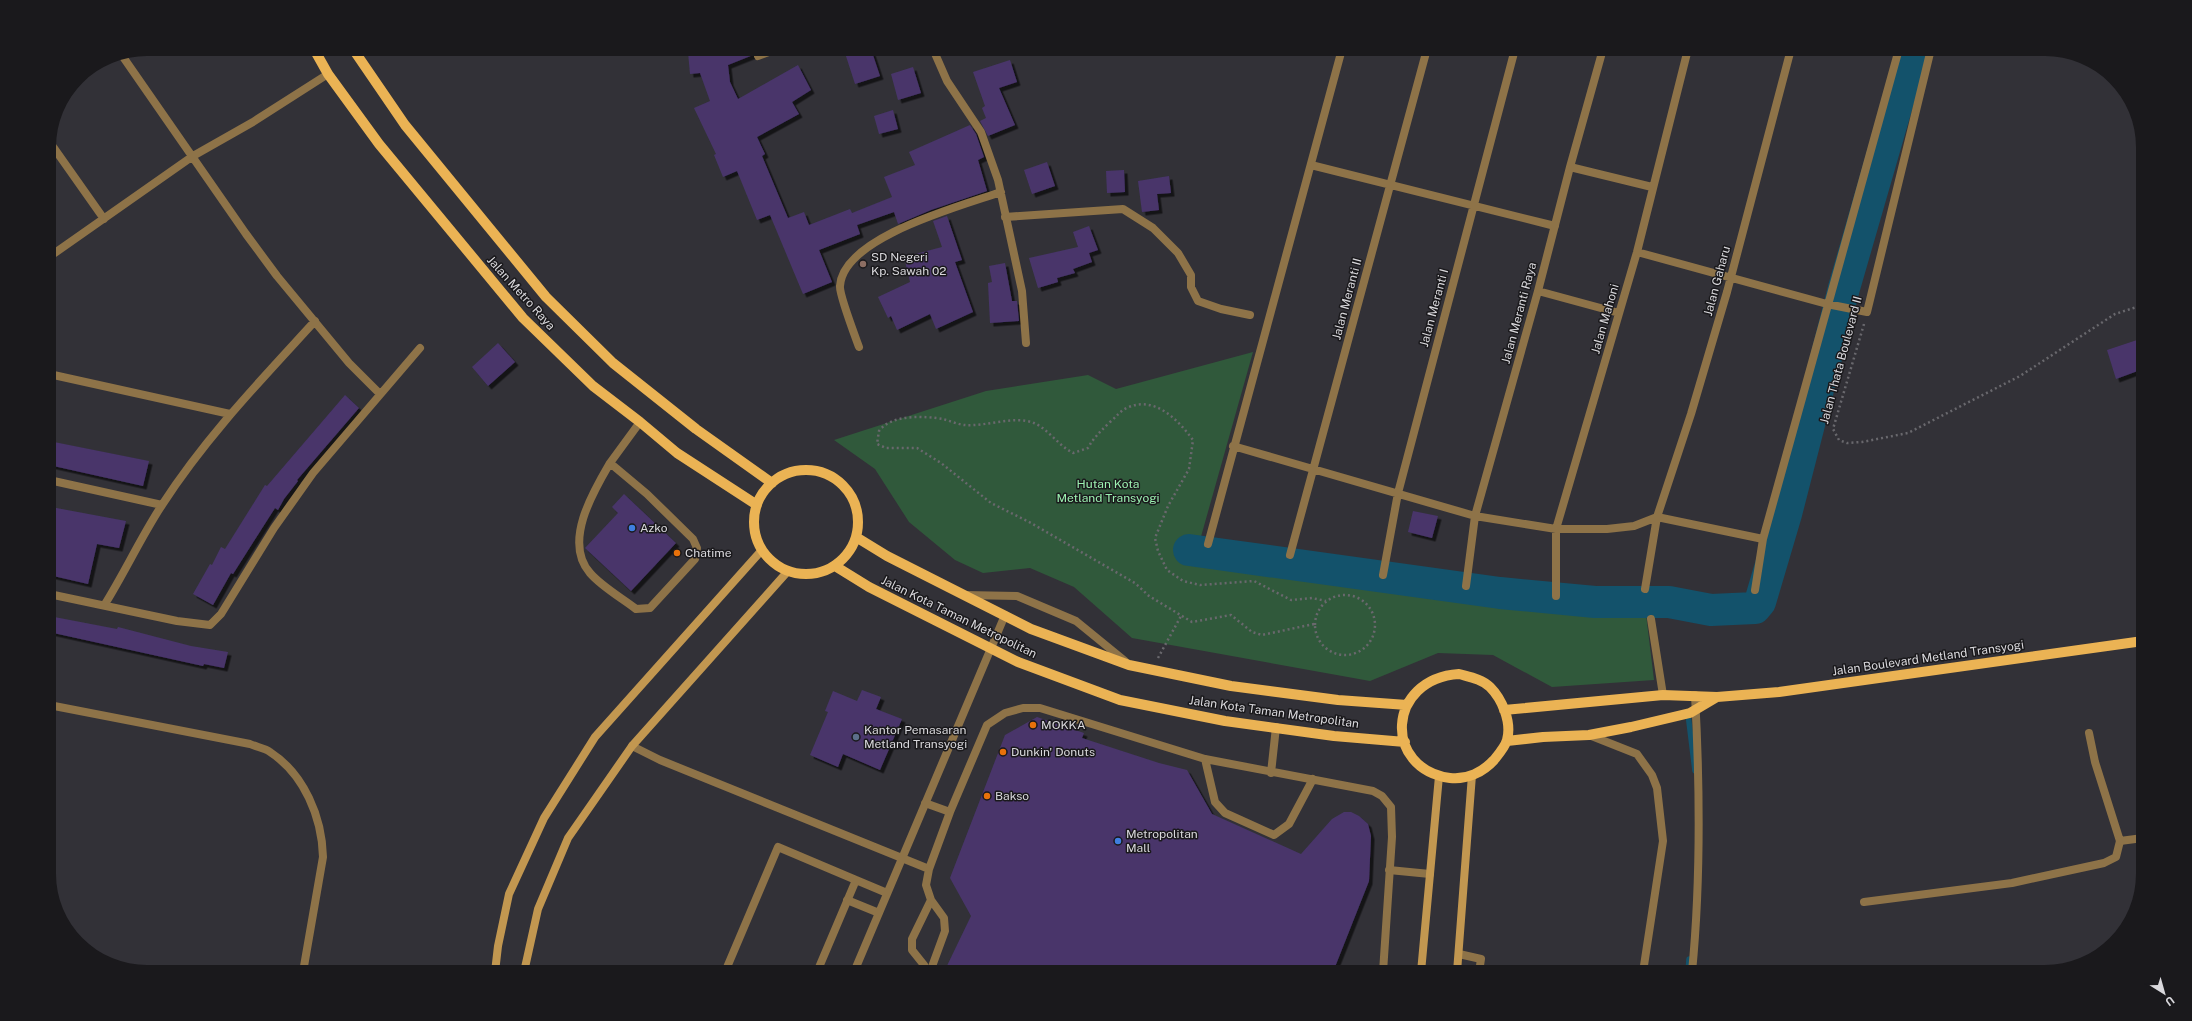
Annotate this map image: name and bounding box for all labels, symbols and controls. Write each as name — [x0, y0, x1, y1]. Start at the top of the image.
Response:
street label: Jalan Gaharu — [1701, 244, 1733, 318]
place label: SD Negeri Kp. Sawah 02 — [871, 250, 947, 278]
street label: Jalan Metro Raya — [484, 253, 558, 333]
street label: Jalan Meranti II — [1329, 257, 1365, 341]
marker: SD Negeri Kp. Sawah 02 — [858, 259, 868, 269]
street label: Jalan Meranti Raya — [1499, 261, 1539, 365]
street label: Jalan Meranti I — [1417, 267, 1451, 349]
street label: Jalan Mahoni — [1588, 282, 1622, 356]
street label: Jalan Thata Boulevard II — [1817, 295, 1865, 425]
park label: Hutan Kota Metland Transyogi — [1056, 477, 1160, 505]
place label: Azko — [640, 521, 668, 535]
marker: Azko — [627, 523, 637, 533]
place label: Chatime — [685, 546, 732, 560]
marker: Chatime — [672, 548, 682, 558]
street label: Jalan Kota Taman Metropolitan — [879, 573, 1039, 661]
street label: Jalan Boulevard Metland Transyogi — [1831, 638, 2025, 678]
street label: Jalan Kota Taman Metropolitan — [1188, 693, 1360, 731]
place label: MOKKA — [1041, 718, 1086, 732]
marker: MOKKA — [1028, 720, 1038, 730]
place label: Kantor Pemasaran Metland Transyogi — [864, 723, 967, 751]
marker: Kantor Pemasaran Metland Transyogi — [851, 732, 861, 742]
place label: Dunkin' Donuts — [1011, 745, 1095, 759]
marker: Dunkin' Donuts — [998, 747, 1008, 757]
place label: Bakso — [995, 789, 1029, 803]
marker: Bakso — [982, 791, 992, 801]
place label: Metropolitan Mall — [1126, 827, 1198, 855]
marker: Metropolitan Mall — [1113, 836, 1123, 846]
north arrow — [2144, 973, 2184, 1013]
text: U — [2163, 994, 2177, 1008]

